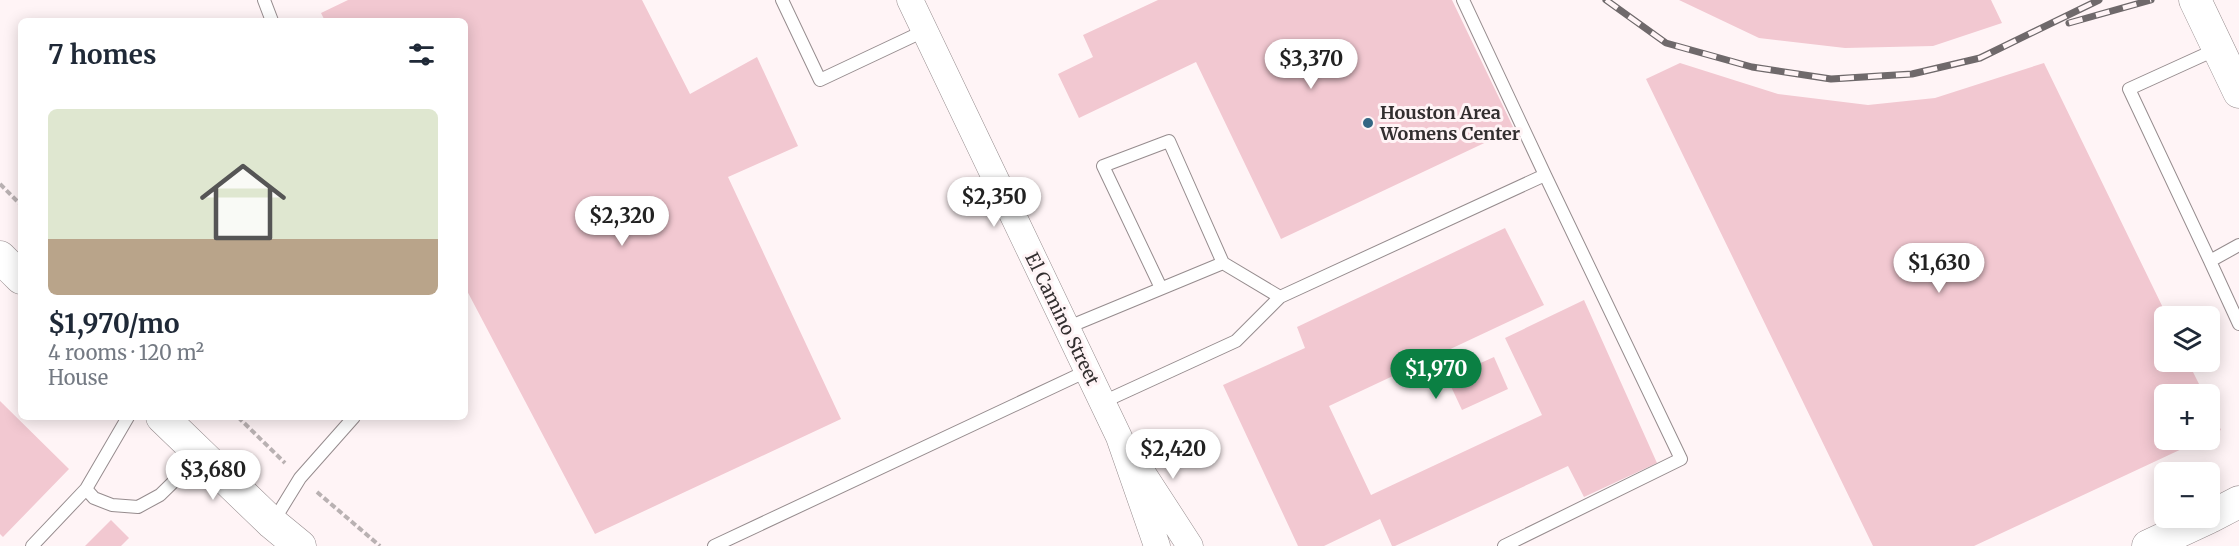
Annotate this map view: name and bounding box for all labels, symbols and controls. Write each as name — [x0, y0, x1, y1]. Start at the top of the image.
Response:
text: 7 homes — [48, 38, 156, 71]
icon: filters — [405, 38, 438, 71]
pin: $3,370 — [1262, 39, 1360, 90]
text: $3,370 — [1279, 46, 1343, 71]
place label: Houston Area Womens Center — [1379, 101, 1520, 145]
marker: Houston Area Womens Center — [1361, 116, 1375, 130]
icon: home — [189, 148, 297, 256]
pin: $2,350 — [945, 177, 1043, 228]
text: $2,350 — [961, 184, 1027, 209]
pin: $2,320 — [573, 196, 671, 247]
text: $2,320 — [589, 203, 655, 228]
pin: $1,630 — [1890, 243, 1988, 294]
street label: El Camino Street — [1020, 249, 1105, 389]
text: $1,630 — [1907, 250, 1971, 275]
map controls — [2154, 306, 2220, 528]
button: layers — [2154, 306, 2220, 372]
text: $1,970/mo — [48, 307, 179, 340]
text: 4 rooms · 120 m² — [48, 340, 204, 365]
pin: $1,970 — [1387, 349, 1485, 400]
text: $1,970 — [1404, 356, 1468, 381]
text: House — [48, 365, 108, 390]
button: + — [2154, 384, 2220, 450]
pin: $2,420 — [1124, 429, 1222, 480]
text: $2,420 — [1140, 436, 1206, 461]
pin: $3,680 — [164, 450, 262, 501]
text: $3,680 — [180, 457, 246, 482]
button: − — [2154, 462, 2220, 528]

